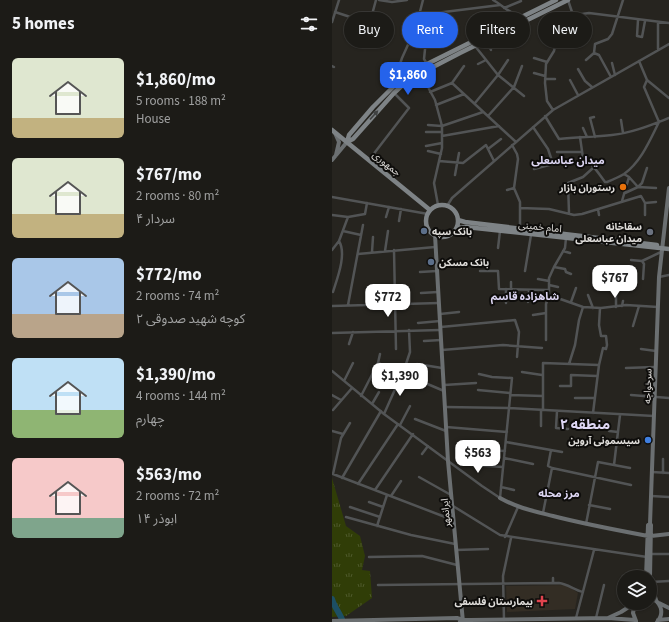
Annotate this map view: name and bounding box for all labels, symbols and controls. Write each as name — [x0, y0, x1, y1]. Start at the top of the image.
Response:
text: 5 homes — [12, 12, 74, 36]
chip: Buy — [344, 12, 394, 48]
chip: Rent — [402, 12, 458, 48]
chip: Filters — [466, 12, 530, 48]
chip: New — [538, 12, 592, 48]
icon: filters — [298, 13, 320, 35]
pin: $1,860 — [375, 62, 441, 96]
text: $1,860 — [389, 66, 427, 84]
text: $1,860/mo — [136, 68, 216, 92]
icon: home — [44, 74, 92, 122]
text: 5 rooms · 188 m² — [136, 92, 226, 110]
text: House — [136, 110, 171, 128]
one-way arrow — [369, 110, 379, 120]
street label: جمهوری — [369, 148, 404, 180]
district label: میدان عباسعلی — [531, 153, 605, 168]
text: $767/mo — [136, 163, 202, 187]
icon: home — [44, 174, 92, 222]
place label: رستوران بازار — [558, 181, 615, 195]
marker: رستوران بازار — [618, 182, 628, 192]
text: 2 rooms · 80 m² — [136, 187, 219, 205]
text: ۴ سردار — [136, 210, 175, 228]
street label: امام خمینی — [517, 218, 562, 237]
place label: سقاخانه میدان عباسعلی — [575, 220, 642, 246]
place label: بانک سپه — [432, 225, 472, 239]
marker: بانک سپه — [419, 226, 429, 236]
marker: سقاخانه میدان عباسعلی — [645, 227, 655, 237]
place label: بانک مسکن — [439, 256, 489, 270]
marker: بانک مسکن — [426, 257, 436, 267]
text: $772/mo — [136, 263, 202, 287]
pin: $767 — [591, 265, 639, 299]
text: $767 — [601, 269, 629, 287]
icon: home — [44, 274, 92, 322]
pin: $772 — [364, 284, 412, 318]
text: 2 rooms · 74 m² — [136, 287, 219, 305]
text: $772 — [374, 288, 402, 306]
district label: شاهزاده قاسم — [491, 289, 559, 305]
text: کوچه شهید صدوقی ۲ — [136, 310, 245, 328]
text: $1,390/mo — [136, 363, 216, 387]
pin: $1,390 — [367, 363, 433, 397]
text: $1,390 — [381, 367, 419, 385]
street label: سرخواجه — [640, 368, 656, 404]
icon: home — [44, 374, 92, 422]
text: 4 rooms · 144 m² — [136, 387, 226, 405]
text: چهارم — [136, 410, 165, 428]
district label: منطقه ۲ — [560, 415, 610, 435]
place label: سیسمونی آروین — [568, 434, 640, 448]
marker: سیسمونی آروین — [643, 435, 653, 445]
pin: $563 — [454, 440, 502, 474]
text: $563 — [464, 444, 492, 462]
text: $563/mo — [136, 463, 202, 487]
icon: home — [44, 474, 92, 522]
district label: مرز محله — [538, 486, 580, 501]
text: 2 rooms · 72 m² — [136, 487, 219, 505]
street label: ایرانمهر — [438, 498, 454, 529]
text: ۱۴ ابوذر — [136, 510, 177, 528]
map controls — [617, 570, 657, 610]
button: layers — [617, 570, 657, 610]
place label: بیمارستان فلسفی — [454, 595, 533, 609]
marker: بیمارستان فلسفی — [536, 595, 548, 607]

